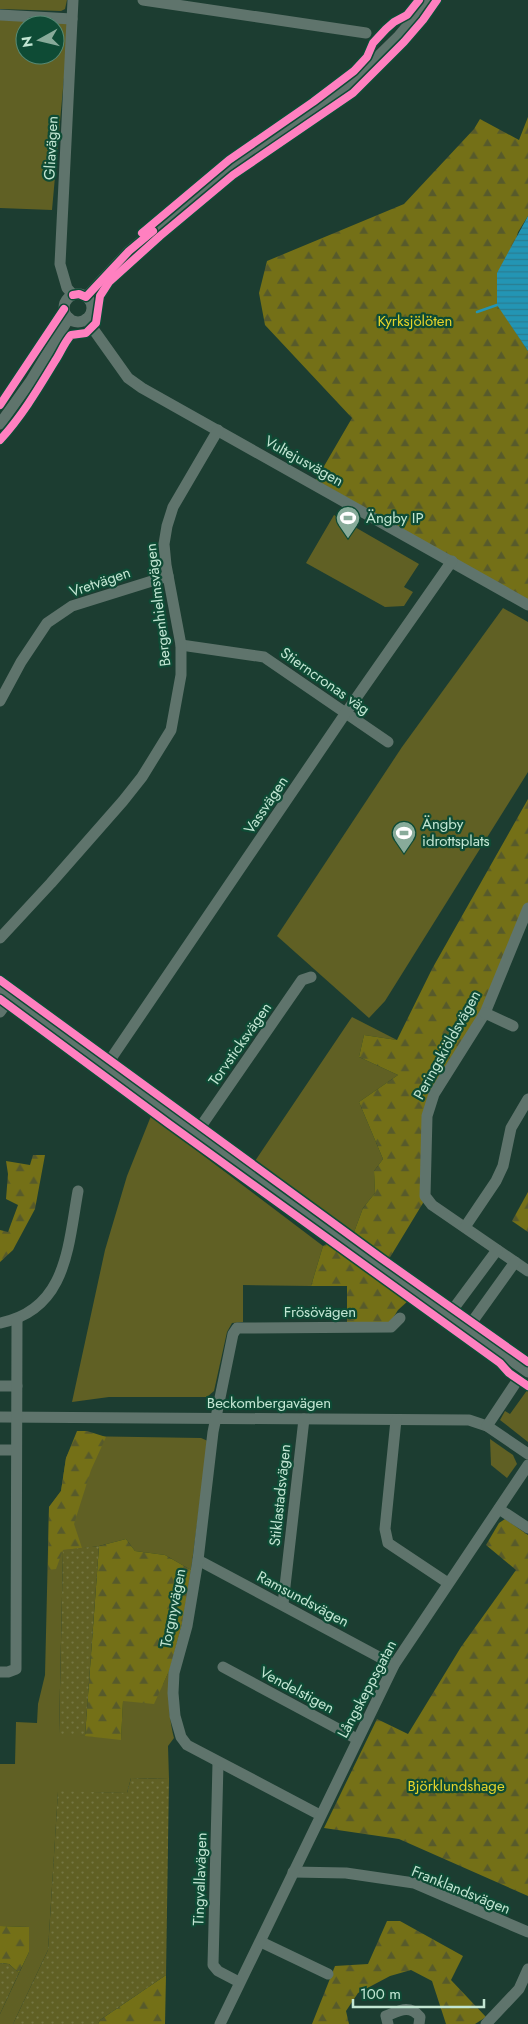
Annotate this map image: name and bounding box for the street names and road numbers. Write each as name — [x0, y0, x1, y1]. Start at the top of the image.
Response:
street label: Gliavägen — [38, 115, 64, 181]
street label: Vultejusvägen — [261, 430, 347, 492]
street label: Bergenhielmsvägen — [140, 542, 176, 668]
street label: Vretvägen — [67, 561, 133, 603]
street label: Stierncronas väg — [276, 642, 374, 720]
street label: Vassvägen — [239, 772, 293, 838]
street label: Peringskiöldsvägen — [408, 986, 486, 1104]
street label: Torvsticksvägen — [203, 998, 277, 1090]
street label: Frösövägen — [284, 1301, 356, 1323]
street label: Beckombergavägen — [207, 1392, 331, 1414]
street label: Stiklastadsvägen — [264, 1443, 296, 1547]
street label: Ramsundsvägen — [253, 1565, 353, 1633]
street label: Torgnyvägen — [155, 1567, 191, 1649]
street label: Långskeppsgatan — [332, 1636, 402, 1742]
street label: Vendelstigen — [256, 1661, 338, 1719]
street label: Tingvallavägen — [187, 1832, 213, 1926]
street label: Franklandsvägen — [408, 1860, 514, 1920]

